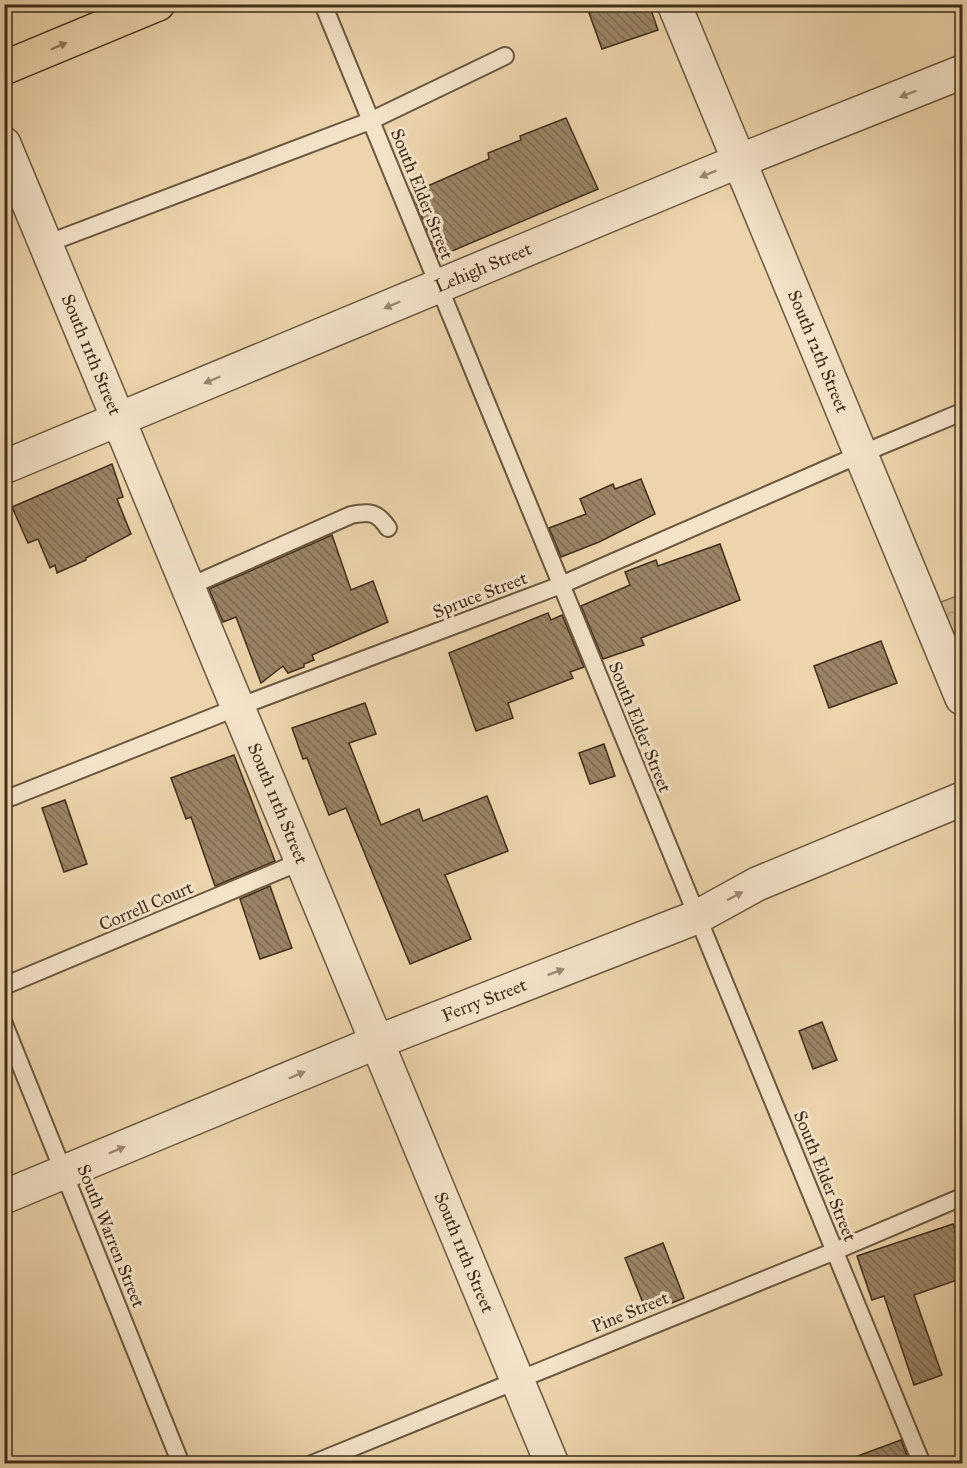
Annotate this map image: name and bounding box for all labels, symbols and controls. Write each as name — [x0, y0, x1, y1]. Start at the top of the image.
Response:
one-way arrow — [50, 41, 68, 51]
one-way arrow — [899, 90, 917, 99]
street label: South Elder Street — [386, 125, 458, 263]
one-way arrow — [699, 170, 717, 179]
street label: Lehigh Street — [431, 237, 535, 297]
street label: South 12th Street — [783, 287, 854, 416]
street label: South 11th Street — [57, 291, 126, 419]
one-way arrow — [382, 300, 400, 310]
one-way arrow — [202, 375, 220, 385]
street label: Spruce Street — [430, 567, 531, 623]
street label: South Elder Street — [604, 658, 676, 796]
street label: South 11th Street — [243, 740, 313, 868]
street label: Correll Court — [96, 876, 197, 936]
one-way arrow — [727, 891, 744, 901]
one-way arrow — [547, 967, 565, 976]
street label: Ferry Street — [439, 973, 530, 1027]
one-way arrow — [288, 1070, 306, 1080]
street label: South Elder Street — [789, 1107, 861, 1245]
one-way arrow — [108, 1145, 126, 1155]
street label: South Warren Street — [72, 1161, 150, 1311]
street label: South 11th Street — [429, 1189, 499, 1317]
street label: Pine Street — [588, 1286, 672, 1337]

